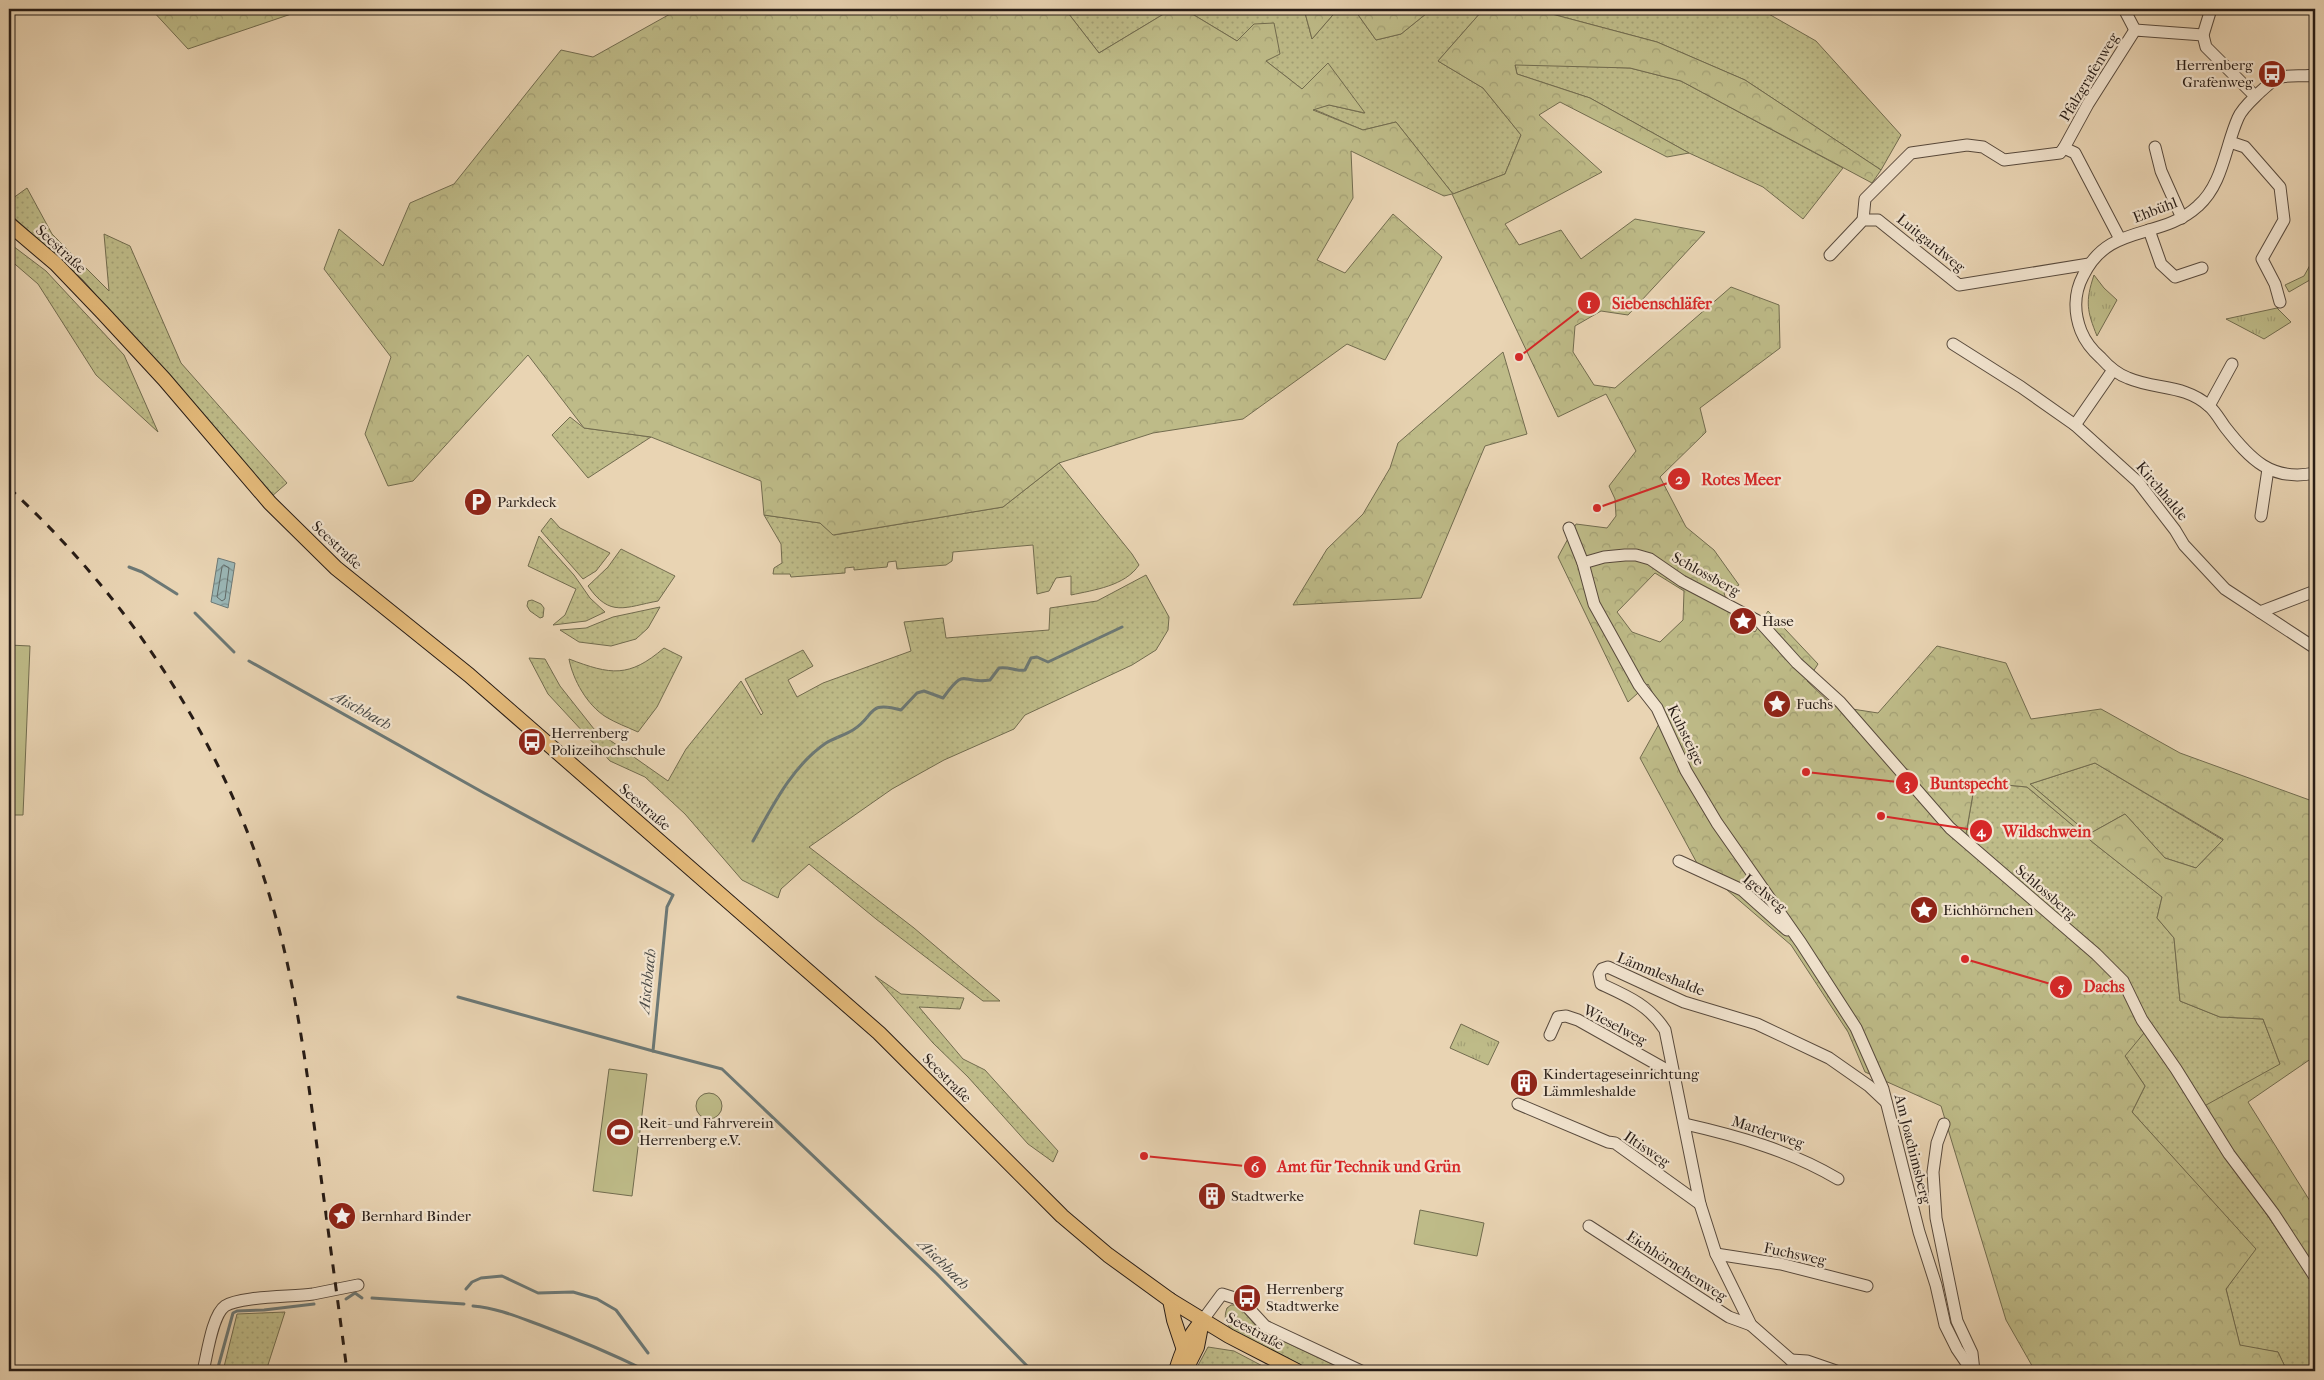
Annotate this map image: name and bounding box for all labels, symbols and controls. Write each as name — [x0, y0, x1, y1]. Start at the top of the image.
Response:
street label: Pfalzgrafenweg — [2056, 29, 2123, 124]
place label: Herrenberg Grafenweg — [2176, 56, 2254, 91]
bus stop icon: Herrenberg Grafenweg — [2257, 59, 2287, 89]
street label: Ehbühl — [2130, 193, 2180, 227]
street label: Luitgardweg — [1893, 210, 1970, 277]
street label: Seestraße — [32, 221, 90, 277]
callout: Siebenschläfer — [1577, 288, 1721, 319]
text: 1 — [1586, 294, 1592, 312]
text: Siebenschläfer — [1612, 294, 1713, 313]
street label: Kirchhalde — [2132, 458, 2192, 525]
callout: Rotes Meer — [1666, 464, 1791, 495]
text: 2 — [1675, 470, 1683, 488]
text: Rotes Meer — [1701, 470, 1782, 489]
parking icon: Parkdeck — [463, 487, 493, 517]
place label: Parkdeck — [497, 493, 557, 511]
street label: Seestraße — [308, 517, 366, 573]
street label: Schlossberg — [1669, 548, 1744, 601]
place icon: Hase — [1728, 606, 1758, 636]
place label: Hase — [1762, 612, 1794, 630]
water label: Aischbach — [327, 685, 395, 734]
place icon: Fuchs — [1762, 689, 1792, 719]
place label: Fuchs — [1796, 695, 1833, 713]
street label: Kuhsteige — [1664, 702, 1709, 769]
place label: Herrenberg Polizeihochschule — [551, 724, 666, 759]
bus stop icon: Herrenberg Polizeihochschule — [517, 727, 547, 757]
callout: Buntspecht — [1894, 768, 2018, 799]
text: Buntspecht — [1930, 774, 2008, 794]
text: 3 — [1904, 775, 1910, 793]
street label: Seestraße — [616, 780, 675, 835]
callout: Wildschwein — [1968, 816, 2101, 847]
text: 4 — [1976, 822, 1987, 840]
text: Wildschwein — [2002, 822, 2092, 841]
street label: Schlossberg — [2012, 861, 2081, 924]
street label: Igelweg — [1739, 870, 1791, 917]
place icon: Eichhörnchen — [1909, 895, 1939, 925]
place label: Eichhörnchen — [1943, 901, 2034, 919]
water label: Aischbach — [634, 948, 660, 1016]
street label: Lämmleshalde — [1615, 948, 1708, 1000]
callout: Dachs — [2048, 971, 2135, 1002]
text: Dachs — [2083, 977, 2125, 996]
text: 5 — [2058, 978, 2065, 996]
street label: Wieselweg — [1579, 1000, 1651, 1050]
street label: Seestraße — [919, 1050, 976, 1107]
place label: Kindertageseinrichtung Lämmleshalde — [1543, 1065, 1700, 1100]
building icon: Kindertageseinrichtung Lämmleshalde — [1509, 1068, 1539, 1098]
street label: Am Joachimsberg — [1890, 1091, 1936, 1207]
street label: Marderweg — [1729, 1112, 1807, 1152]
place label: Reit- und Fahrverein Herrenberg e.V. — [639, 1114, 774, 1149]
sports icon: Reit- und Fahrverein Herrenberg e.V. — [605, 1117, 635, 1147]
street label: Iltisweg — [1621, 1127, 1674, 1171]
callout: Amt für Technik und Grün — [1242, 1151, 1470, 1182]
text: Amt für Technik und Grün — [1276, 1157, 1461, 1176]
text: 6 — [1251, 1158, 1260, 1176]
building icon: Stadtwerke — [1197, 1181, 1227, 1211]
place label: Stadtwerke — [1231, 1187, 1305, 1205]
place icon: Bernhard Binder — [327, 1201, 357, 1231]
place label: Bernhard Binder — [361, 1207, 472, 1225]
street label: Eichhörnchenweg — [1623, 1227, 1732, 1306]
water label: Aischbach — [913, 1233, 974, 1294]
street label: Fuchsweg — [1762, 1239, 1829, 1270]
place label: Herrenberg Stadtwerke — [1266, 1280, 1344, 1315]
bus stop icon: Herrenberg Stadtwerke — [1232, 1283, 1262, 1313]
street label: Seestraße — [1223, 1308, 1287, 1354]

